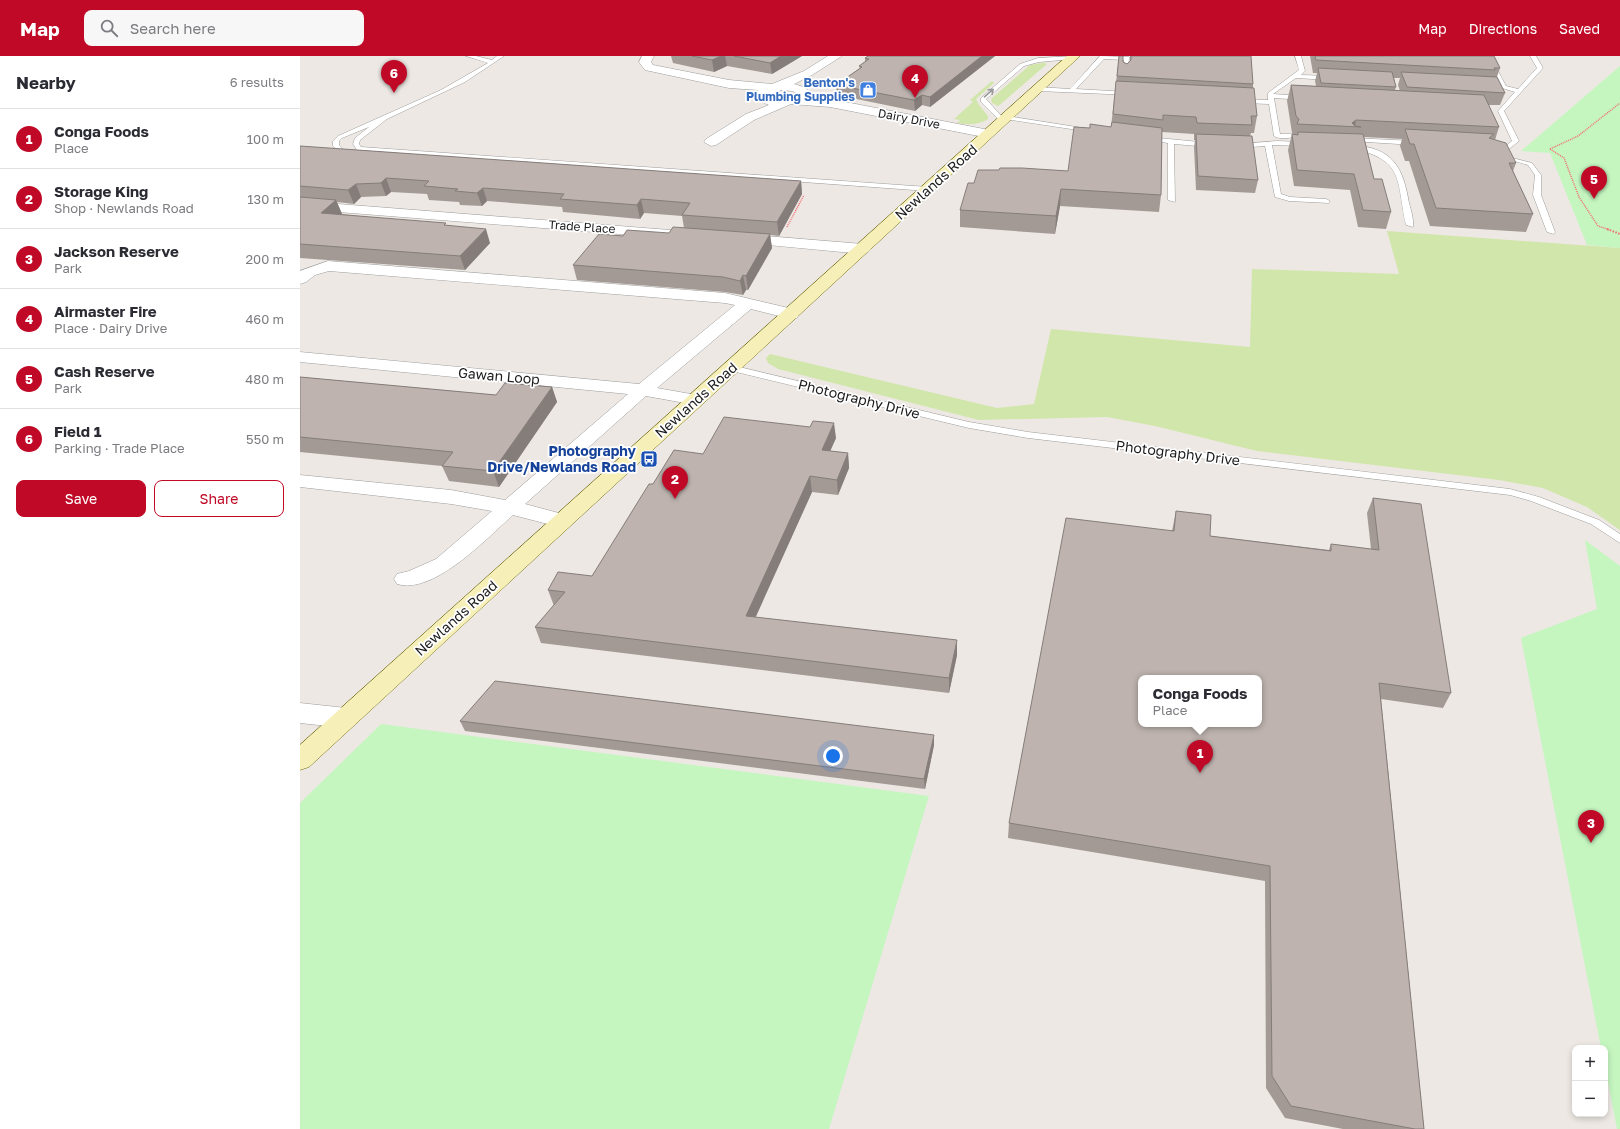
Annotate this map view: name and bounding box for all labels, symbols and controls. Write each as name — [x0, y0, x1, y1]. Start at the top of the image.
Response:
search box — [84, 10, 364, 46]
text: Map — [20, 17, 60, 40]
icon: search — [98, 17, 120, 39]
text: Search here — [130, 19, 216, 37]
text: Map — [1418, 20, 1447, 37]
text: Directions — [1469, 20, 1537, 37]
text: Saved — [1559, 20, 1600, 37]
pin: 6 — [381, 60, 407, 93]
pin: 4 — [902, 65, 928, 98]
text: Nearby — [16, 72, 76, 93]
text: 6 results — [230, 74, 284, 90]
place label: Benton's Plumbing Supplies — [746, 75, 855, 104]
shop icon: Benton's Plumbing Supplies — [858, 80, 878, 100]
one-way arrow — [984, 89, 995, 98]
street label: Dairy Drive — [877, 105, 941, 132]
text: Conga Foods — [54, 122, 149, 140]
text: 1 — [26, 131, 32, 147]
text: 100 m — [247, 131, 284, 147]
text: Place — [54, 140, 89, 156]
street label: Newlands Road — [891, 140, 980, 223]
pin: 5 — [1581, 166, 1607, 199]
text: Storage King — [54, 182, 148, 200]
text: 2 — [25, 191, 33, 207]
text: 130 m — [247, 191, 284, 207]
text: Shop · Newlands Road — [54, 200, 194, 216]
street label: Trade Place — [548, 217, 616, 236]
text: Jackson Reserve — [54, 242, 179, 260]
text: 3 — [25, 251, 33, 267]
text: 200 m — [246, 251, 284, 267]
text: Park — [54, 260, 82, 276]
text: Airmaster Fire — [54, 302, 157, 320]
text: 4 — [25, 311, 33, 327]
text: 460 m — [245, 311, 284, 327]
text: Place · Dairy Drive — [54, 320, 167, 336]
street label: Newlands Road — [651, 358, 740, 441]
text: Cash Reserve — [54, 362, 155, 380]
street label: Gawan Loop — [457, 363, 541, 388]
text: 5 — [25, 371, 33, 387]
text: 480 m — [245, 371, 284, 387]
street label: Photography Drive — [796, 375, 922, 422]
text: Park — [54, 380, 82, 396]
text: Field 1 — [54, 422, 102, 440]
text: 6 — [25, 431, 33, 447]
text: 550 m — [246, 431, 284, 447]
street label: Photography Drive — [1115, 436, 1241, 469]
text: Parking · Trade Place — [54, 440, 185, 456]
place label: Photography Drive/Newlands Road — [487, 442, 637, 475]
bus stop icon: Photography Drive/Newlands Road — [639, 449, 659, 469]
pin: 2 — [662, 466, 688, 499]
button: Save — [16, 480, 146, 517]
button: Share — [154, 480, 284, 517]
street label: Newlands Road — [411, 576, 500, 659]
popup — [1138, 675, 1262, 727]
text: Conga Foods — [1153, 684, 1247, 702]
text: Place — [1153, 702, 1187, 718]
pin: 1 — [1187, 740, 1213, 773]
your location — [823, 746, 843, 766]
pin: 3 — [1578, 810, 1604, 843]
map controls — [1572, 1045, 1608, 1117]
button: + — [1572, 1045, 1608, 1081]
button: − — [1572, 1081, 1608, 1117]

